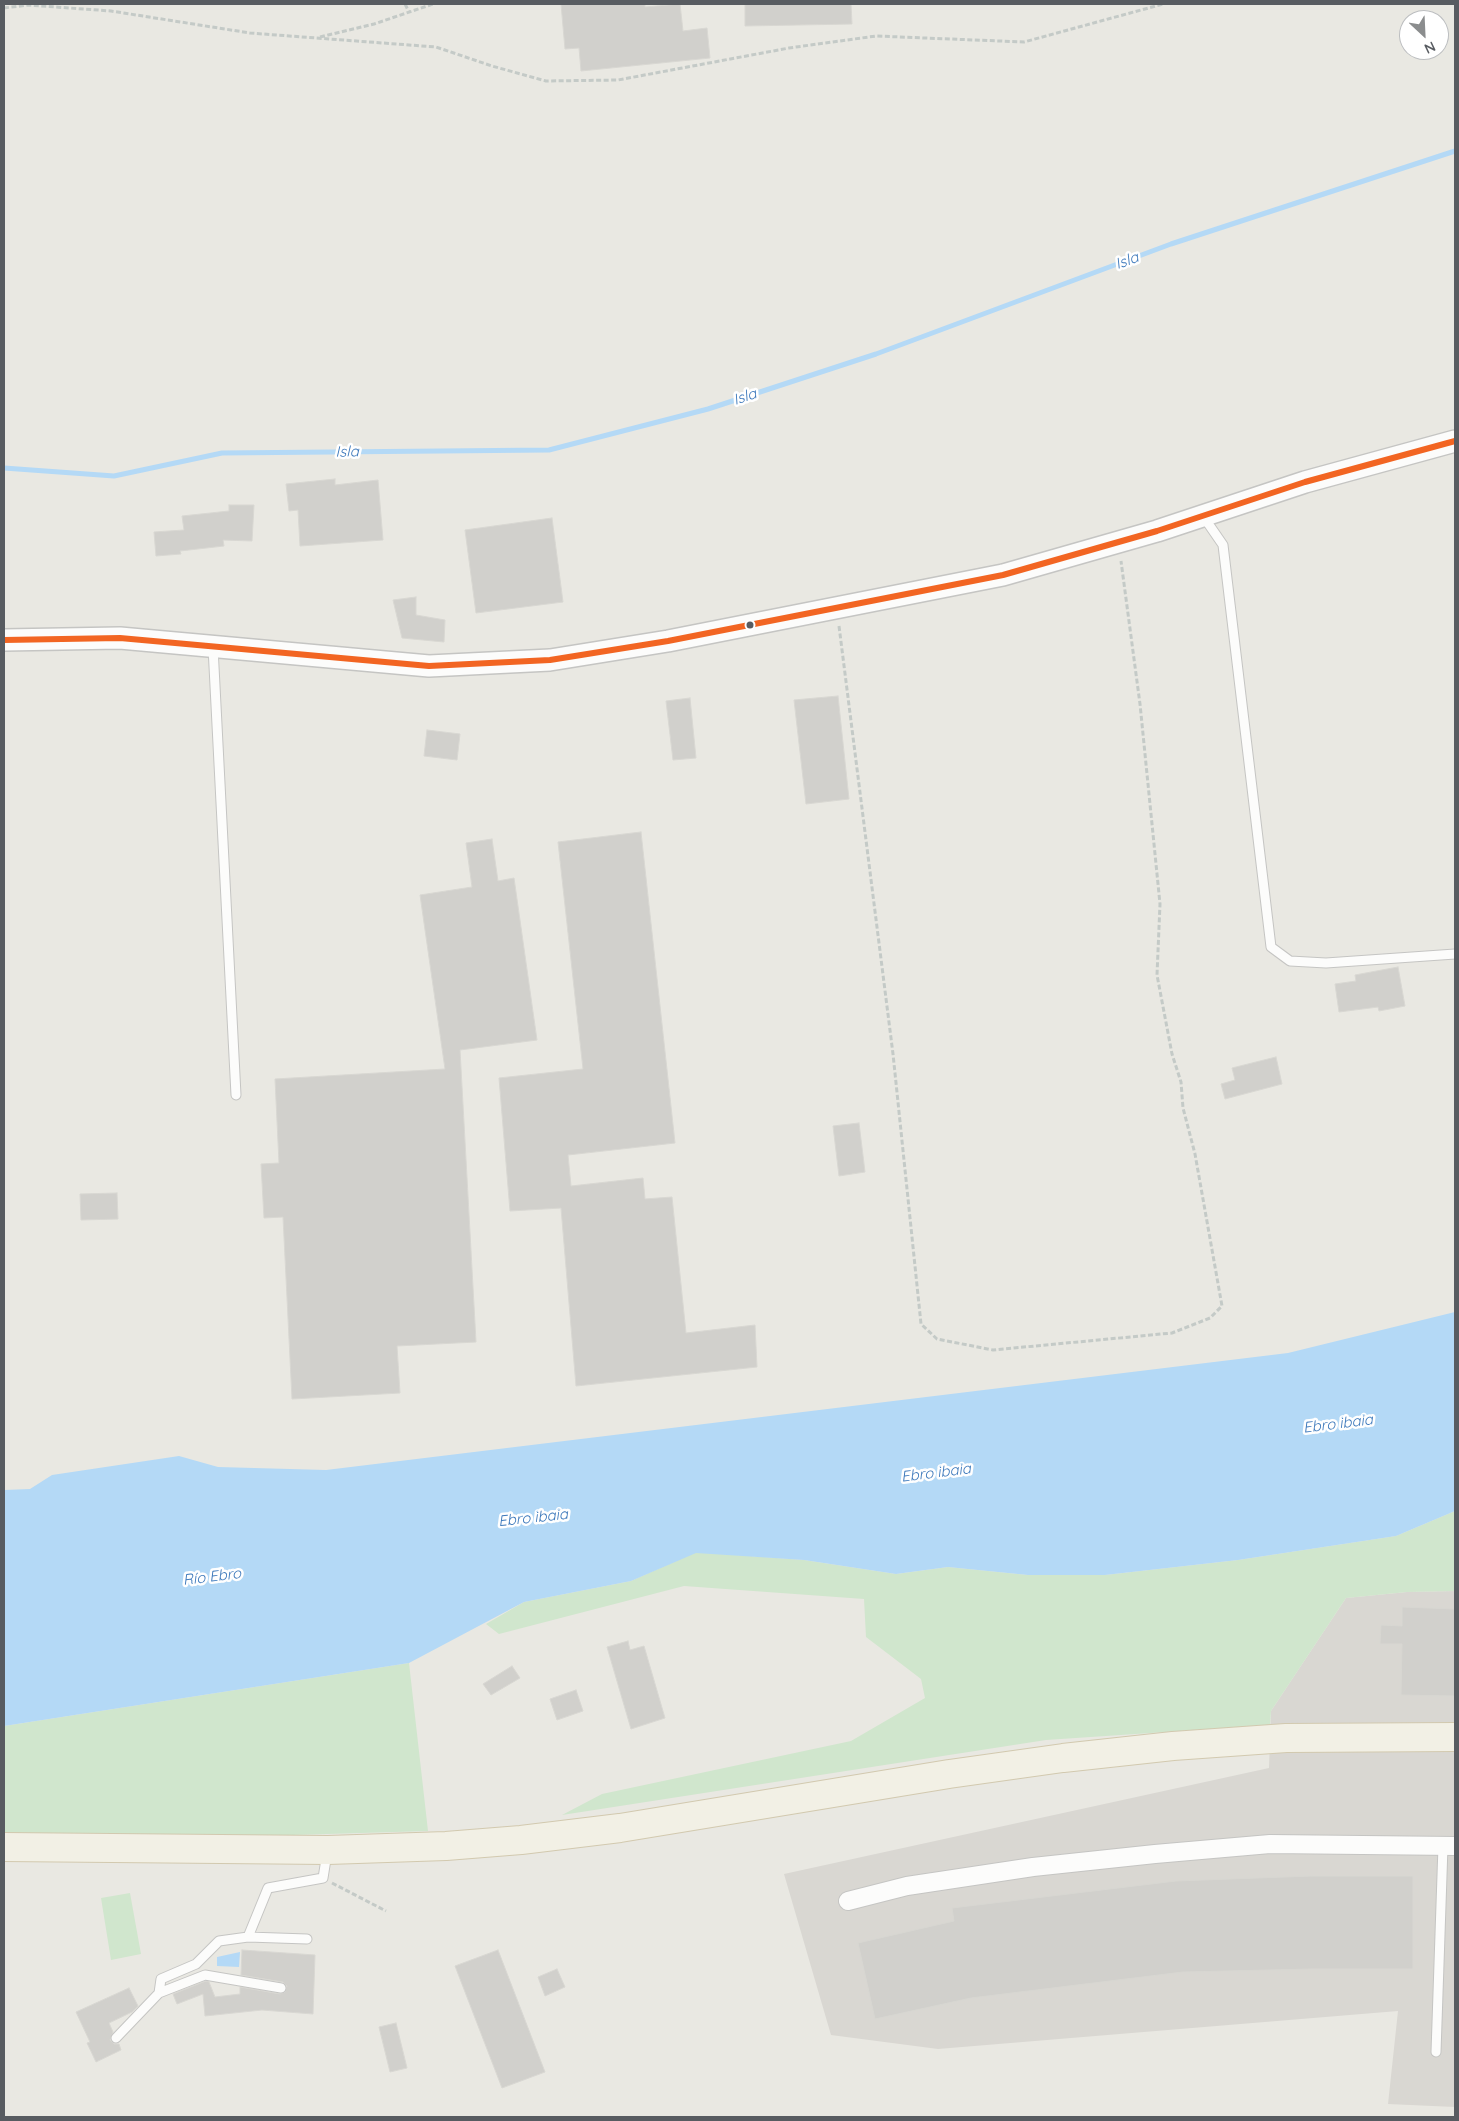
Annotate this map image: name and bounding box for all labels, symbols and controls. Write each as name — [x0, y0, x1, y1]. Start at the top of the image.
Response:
north arrow — [1399, 10, 1449, 60]
text: N — [1421, 37, 1438, 58]
water label: Isla — [1113, 249, 1141, 273]
water label: Isla — [731, 385, 759, 409]
water label: Isla — [335, 443, 359, 461]
unlabelled marker — [745, 620, 755, 630]
water label: Ebro ibaia — [1302, 1411, 1374, 1437]
water label: Ebro ibaia — [900, 1460, 972, 1486]
water label: Ebro ibaia — [497, 1505, 569, 1531]
water label: Río Ebro — [182, 1565, 242, 1589]

